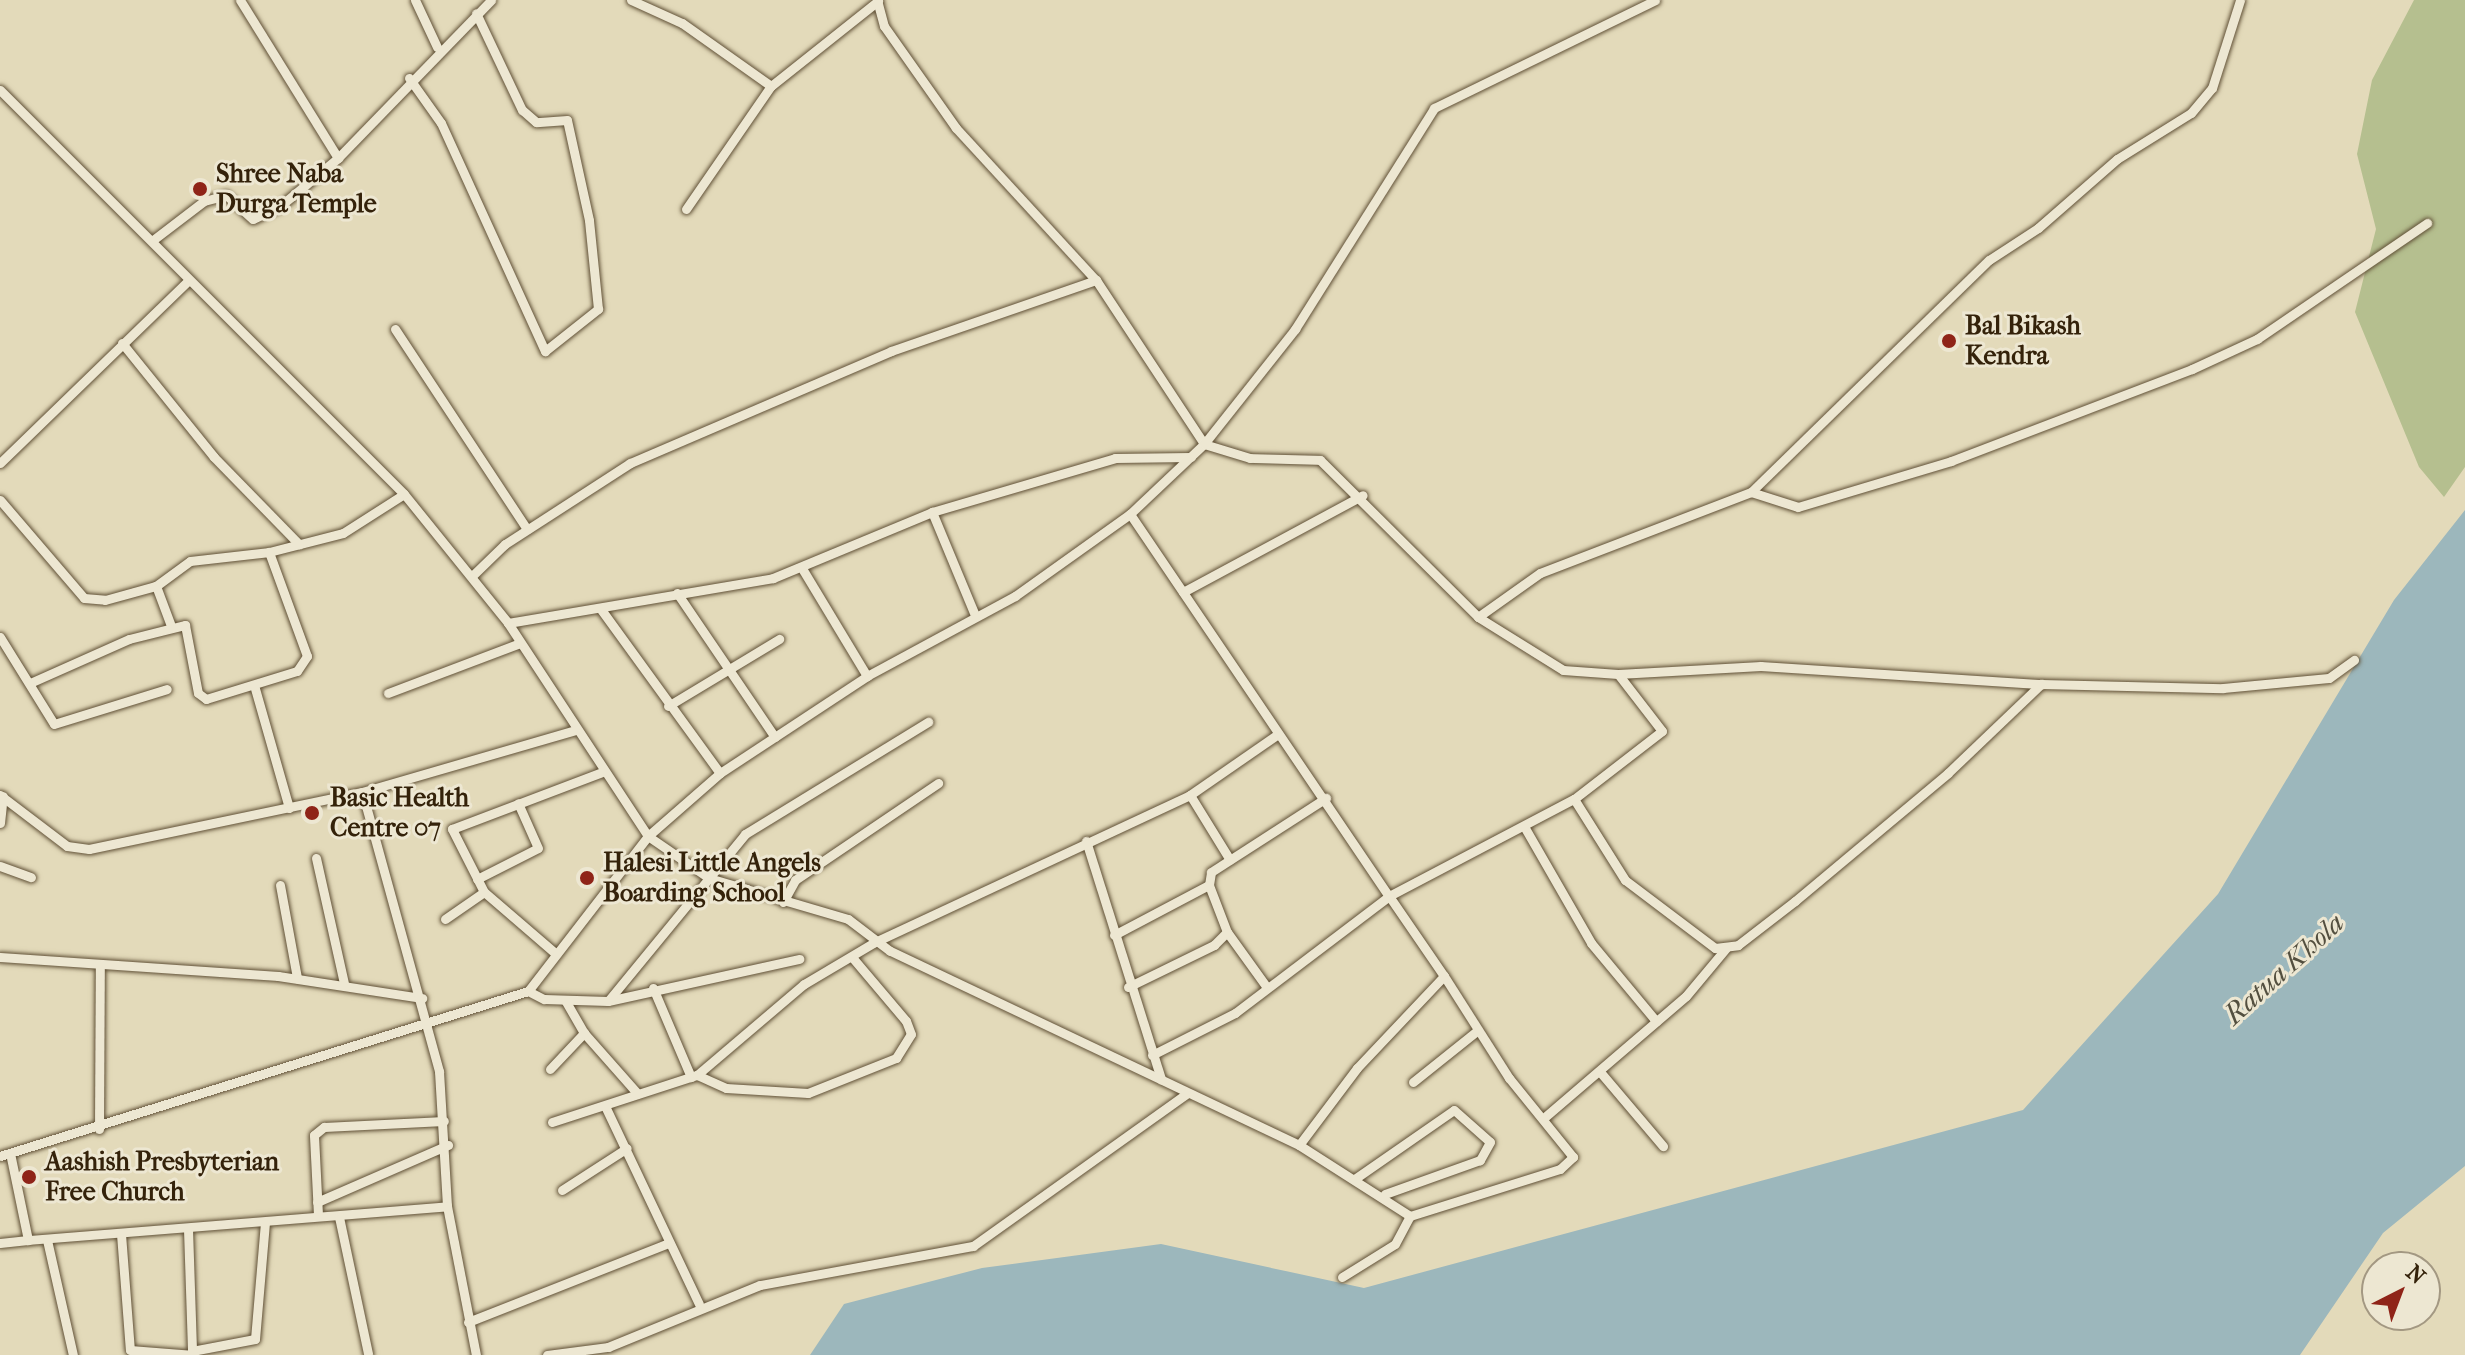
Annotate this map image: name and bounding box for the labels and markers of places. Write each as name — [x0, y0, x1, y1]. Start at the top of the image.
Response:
place label: Shree Naba Durga Temple — [216, 158, 377, 220]
marker: Shree Naba Durga Temple — [191, 180, 209, 198]
place label: Bal Bikash Kendra — [1965, 310, 2081, 372]
marker: Bal Bikash Kendra — [1940, 332, 1958, 350]
place label: Basic Health Centre 07 — [330, 782, 469, 844]
marker: Basic Health Centre 07 — [301, 802, 323, 824]
place label: Halesi Little Angels Boarding School — [603, 847, 821, 908]
marker: Halesi Little Angels Boarding School — [578, 869, 596, 887]
place label: Aashish Presbyterian Free Church — [45, 1146, 279, 1208]
marker: Aashish Presbyterian Free Church — [20, 1168, 38, 1186]

